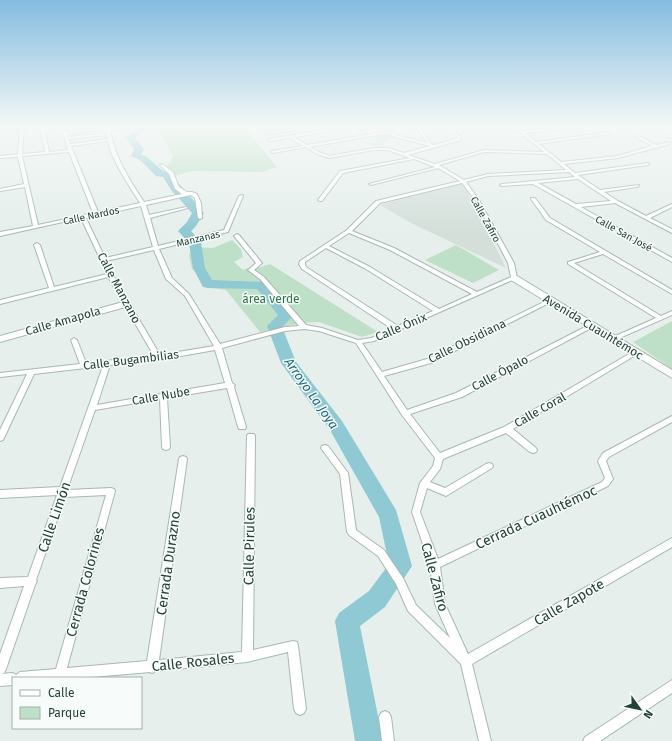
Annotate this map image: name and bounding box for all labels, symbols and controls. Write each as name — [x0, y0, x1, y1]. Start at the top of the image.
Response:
street label: Calle Zafiro — [468, 195, 503, 245]
street label: Calle Nardos — [62, 204, 121, 228]
street label: Calle San José — [593, 213, 654, 254]
street label: Manzanas — [175, 228, 222, 250]
street label: Calle Manzano — [94, 250, 144, 326]
park label: área verde — [242, 292, 300, 306]
street label: Avenida Cuauhtémoc — [540, 292, 646, 363]
street label: Calle Amapola — [24, 304, 102, 338]
street label: Calle Ónix — [373, 309, 429, 344]
street label: Calle Obsidiana — [426, 316, 508, 366]
street label: Calle Bugambilias — [82, 347, 180, 373]
street label: Calle Ópalo — [469, 351, 531, 394]
water label: Arroyo La Joya — [281, 354, 342, 432]
street label: Calle Nube — [131, 384, 191, 408]
street label: Calle Coral — [512, 389, 569, 430]
street label: Calle Limón — [34, 479, 75, 555]
street label: Cerrada Cuauhtémoc — [473, 482, 600, 553]
street label: Calle Pirules — [240, 506, 259, 585]
street label: Cerrada Durazno — [153, 510, 184, 616]
street label: Cerrada Colorines — [63, 525, 108, 639]
street label: Calle Zafiro — [417, 541, 452, 613]
street label: Calle Zapote — [531, 575, 607, 629]
street label: Calle Rosales — [151, 650, 236, 675]
legend — [12, 677, 142, 729]
text: Calle — [48, 686, 75, 700]
north arrow — [620, 689, 660, 729]
text: Parque — [48, 706, 86, 720]
text: N — [641, 708, 655, 721]

